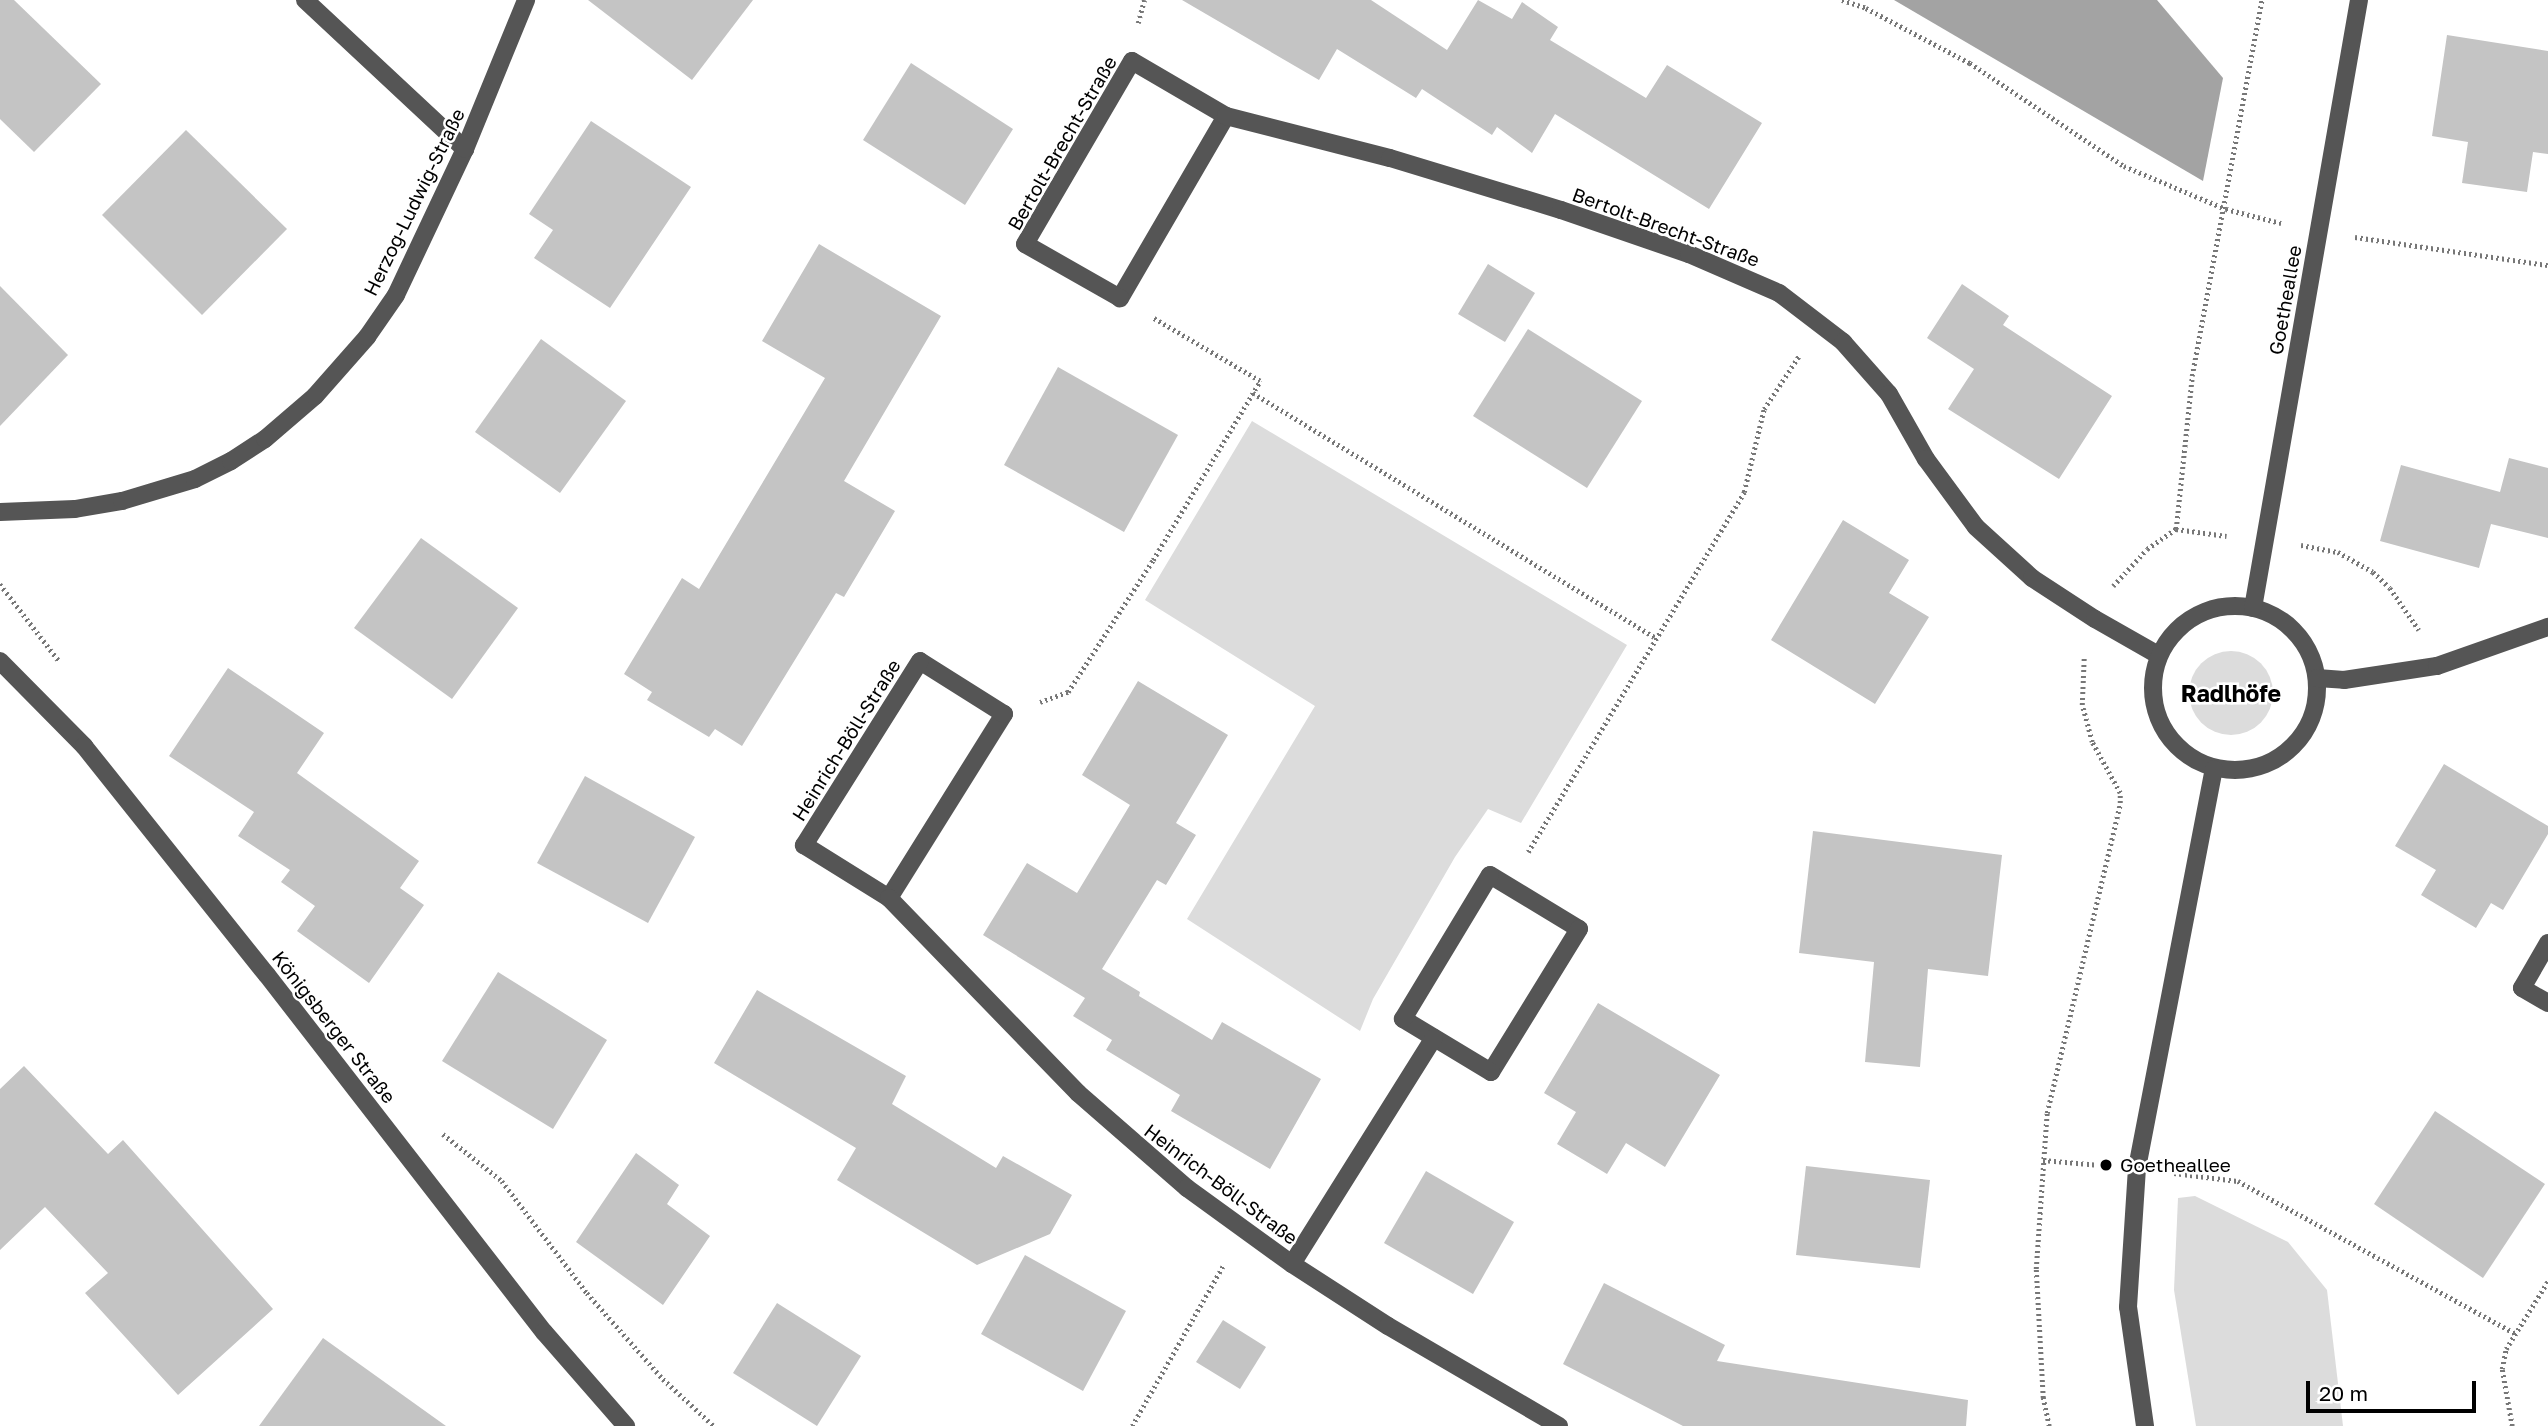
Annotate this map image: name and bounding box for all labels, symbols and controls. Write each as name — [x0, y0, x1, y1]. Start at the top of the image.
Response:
street label: Bertolt-Brecht-Straße — [1003, 52, 1121, 234]
street label: Herzog-Ludwig-Straße — [359, 105, 469, 299]
street label: Bertolt-Brecht-Straße — [1569, 183, 1763, 271]
street label: Goetheallee — [2264, 243, 2306, 357]
street label: Heinrich-Böll-Straße — [787, 655, 905, 825]
district label: Radlhöfe — [2181, 679, 2281, 707]
street label: Königsberger Straße — [268, 946, 400, 1108]
street label: Heinrich-Böll-Straße — [1140, 1119, 1302, 1249]
place label: Goetheallee — [2120, 1154, 2231, 1176]
marker: Goetheallee — [2098, 1157, 2114, 1173]
scale bar — [2310, 1366, 2480, 1410]
text: 20 m — [2319, 1380, 2368, 1406]

